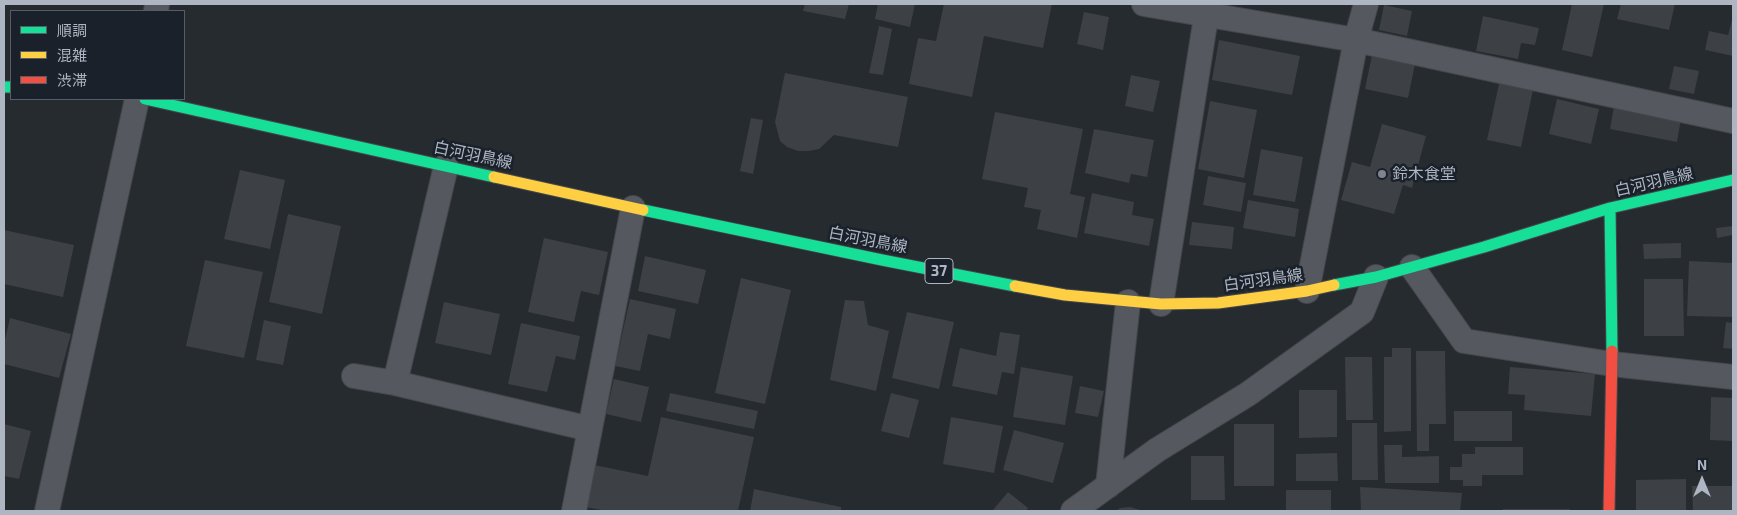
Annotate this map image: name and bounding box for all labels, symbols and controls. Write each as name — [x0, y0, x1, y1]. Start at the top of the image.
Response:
legend — [10, 10, 185, 100]
text: 順調 — [57, 21, 87, 39]
text: 混雑 — [57, 46, 87, 64]
text: 渋滞 — [57, 71, 87, 89]
street label: 白河羽鳥線 — [432, 137, 514, 173]
place label: 鈴木食堂 — [1392, 164, 1456, 184]
street label: 白河羽鳥線 — [1613, 164, 1695, 200]
marker: 鈴木食堂 — [1376, 168, 1388, 180]
street label: 白河羽鳥線 — [827, 223, 909, 257]
road number: 37 — [925, 258, 953, 284]
street label: 白河羽鳥線 — [1222, 265, 1304, 295]
north arrow — [1677, 455, 1727, 505]
text: N — [1697, 456, 1707, 473]

